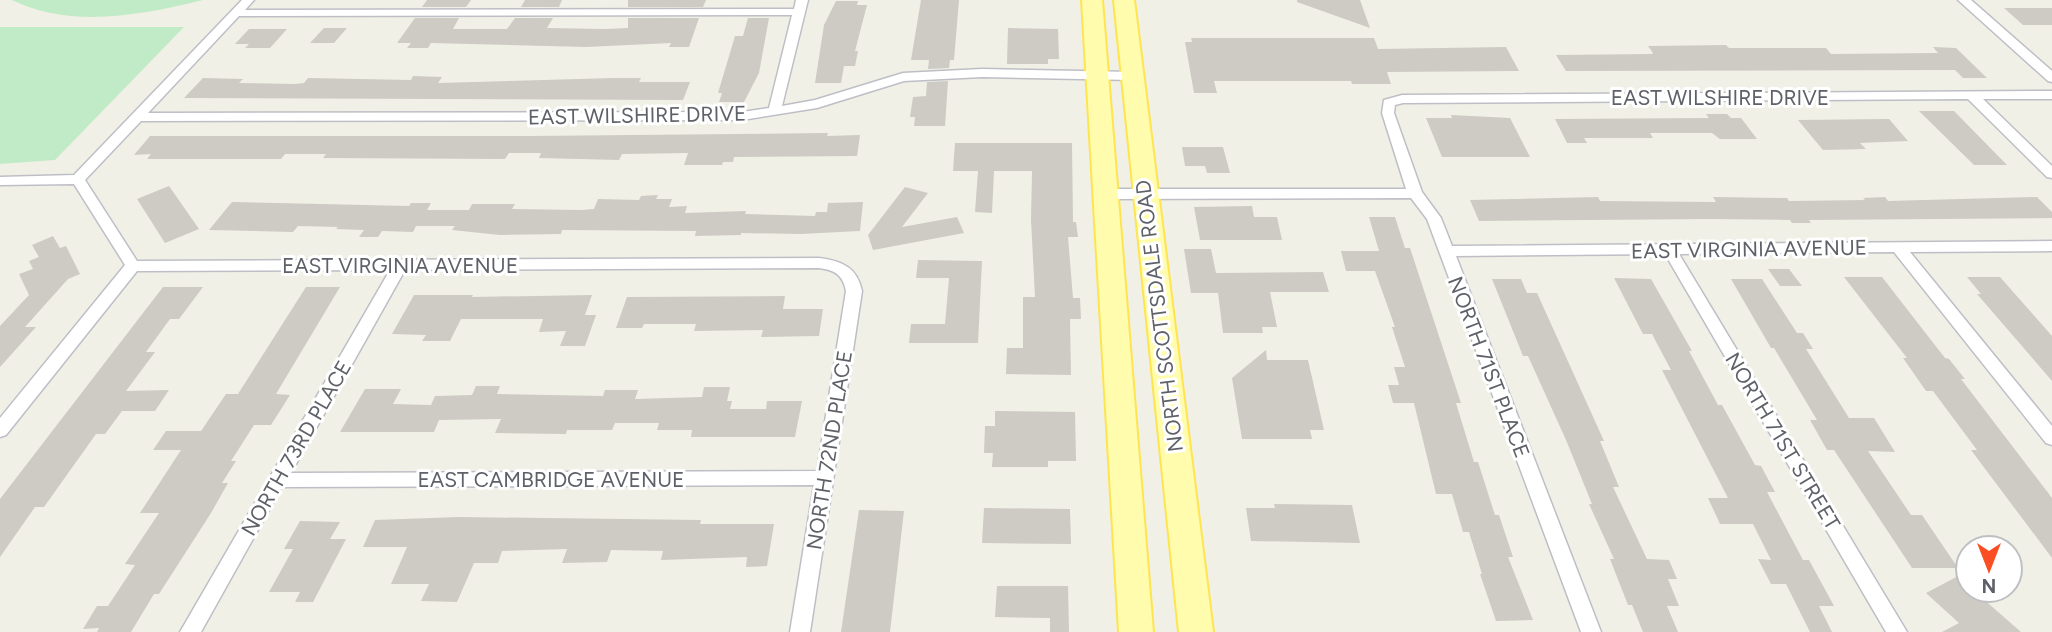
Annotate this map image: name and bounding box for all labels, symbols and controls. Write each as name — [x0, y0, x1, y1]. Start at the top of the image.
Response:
street label: EAST WILSHIRE DRIVE — [1611, 85, 1829, 110]
street label: EAST WILSHIRE DRIVE — [528, 101, 746, 129]
street label: NORTH SCOTTSDALE ROAD — [1130, 179, 1188, 453]
street label: EAST VIRGINIA AVENUE — [1631, 234, 1867, 264]
street label: EAST VIRGINIA AVENUE — [282, 253, 518, 278]
street label: NORTH 71ST PLACE — [1443, 273, 1535, 461]
street label: NORTH 71ST STREET — [1720, 348, 1846, 534]
street label: NORTH 72ND PLACE — [801, 349, 857, 551]
street label: NORTH 73RD PLACE — [236, 356, 356, 540]
street label: EAST CAMBRIDGE AVENUE — [418, 467, 684, 492]
north arrow — [1954, 534, 2024, 604]
text: N — [1982, 574, 1996, 597]

